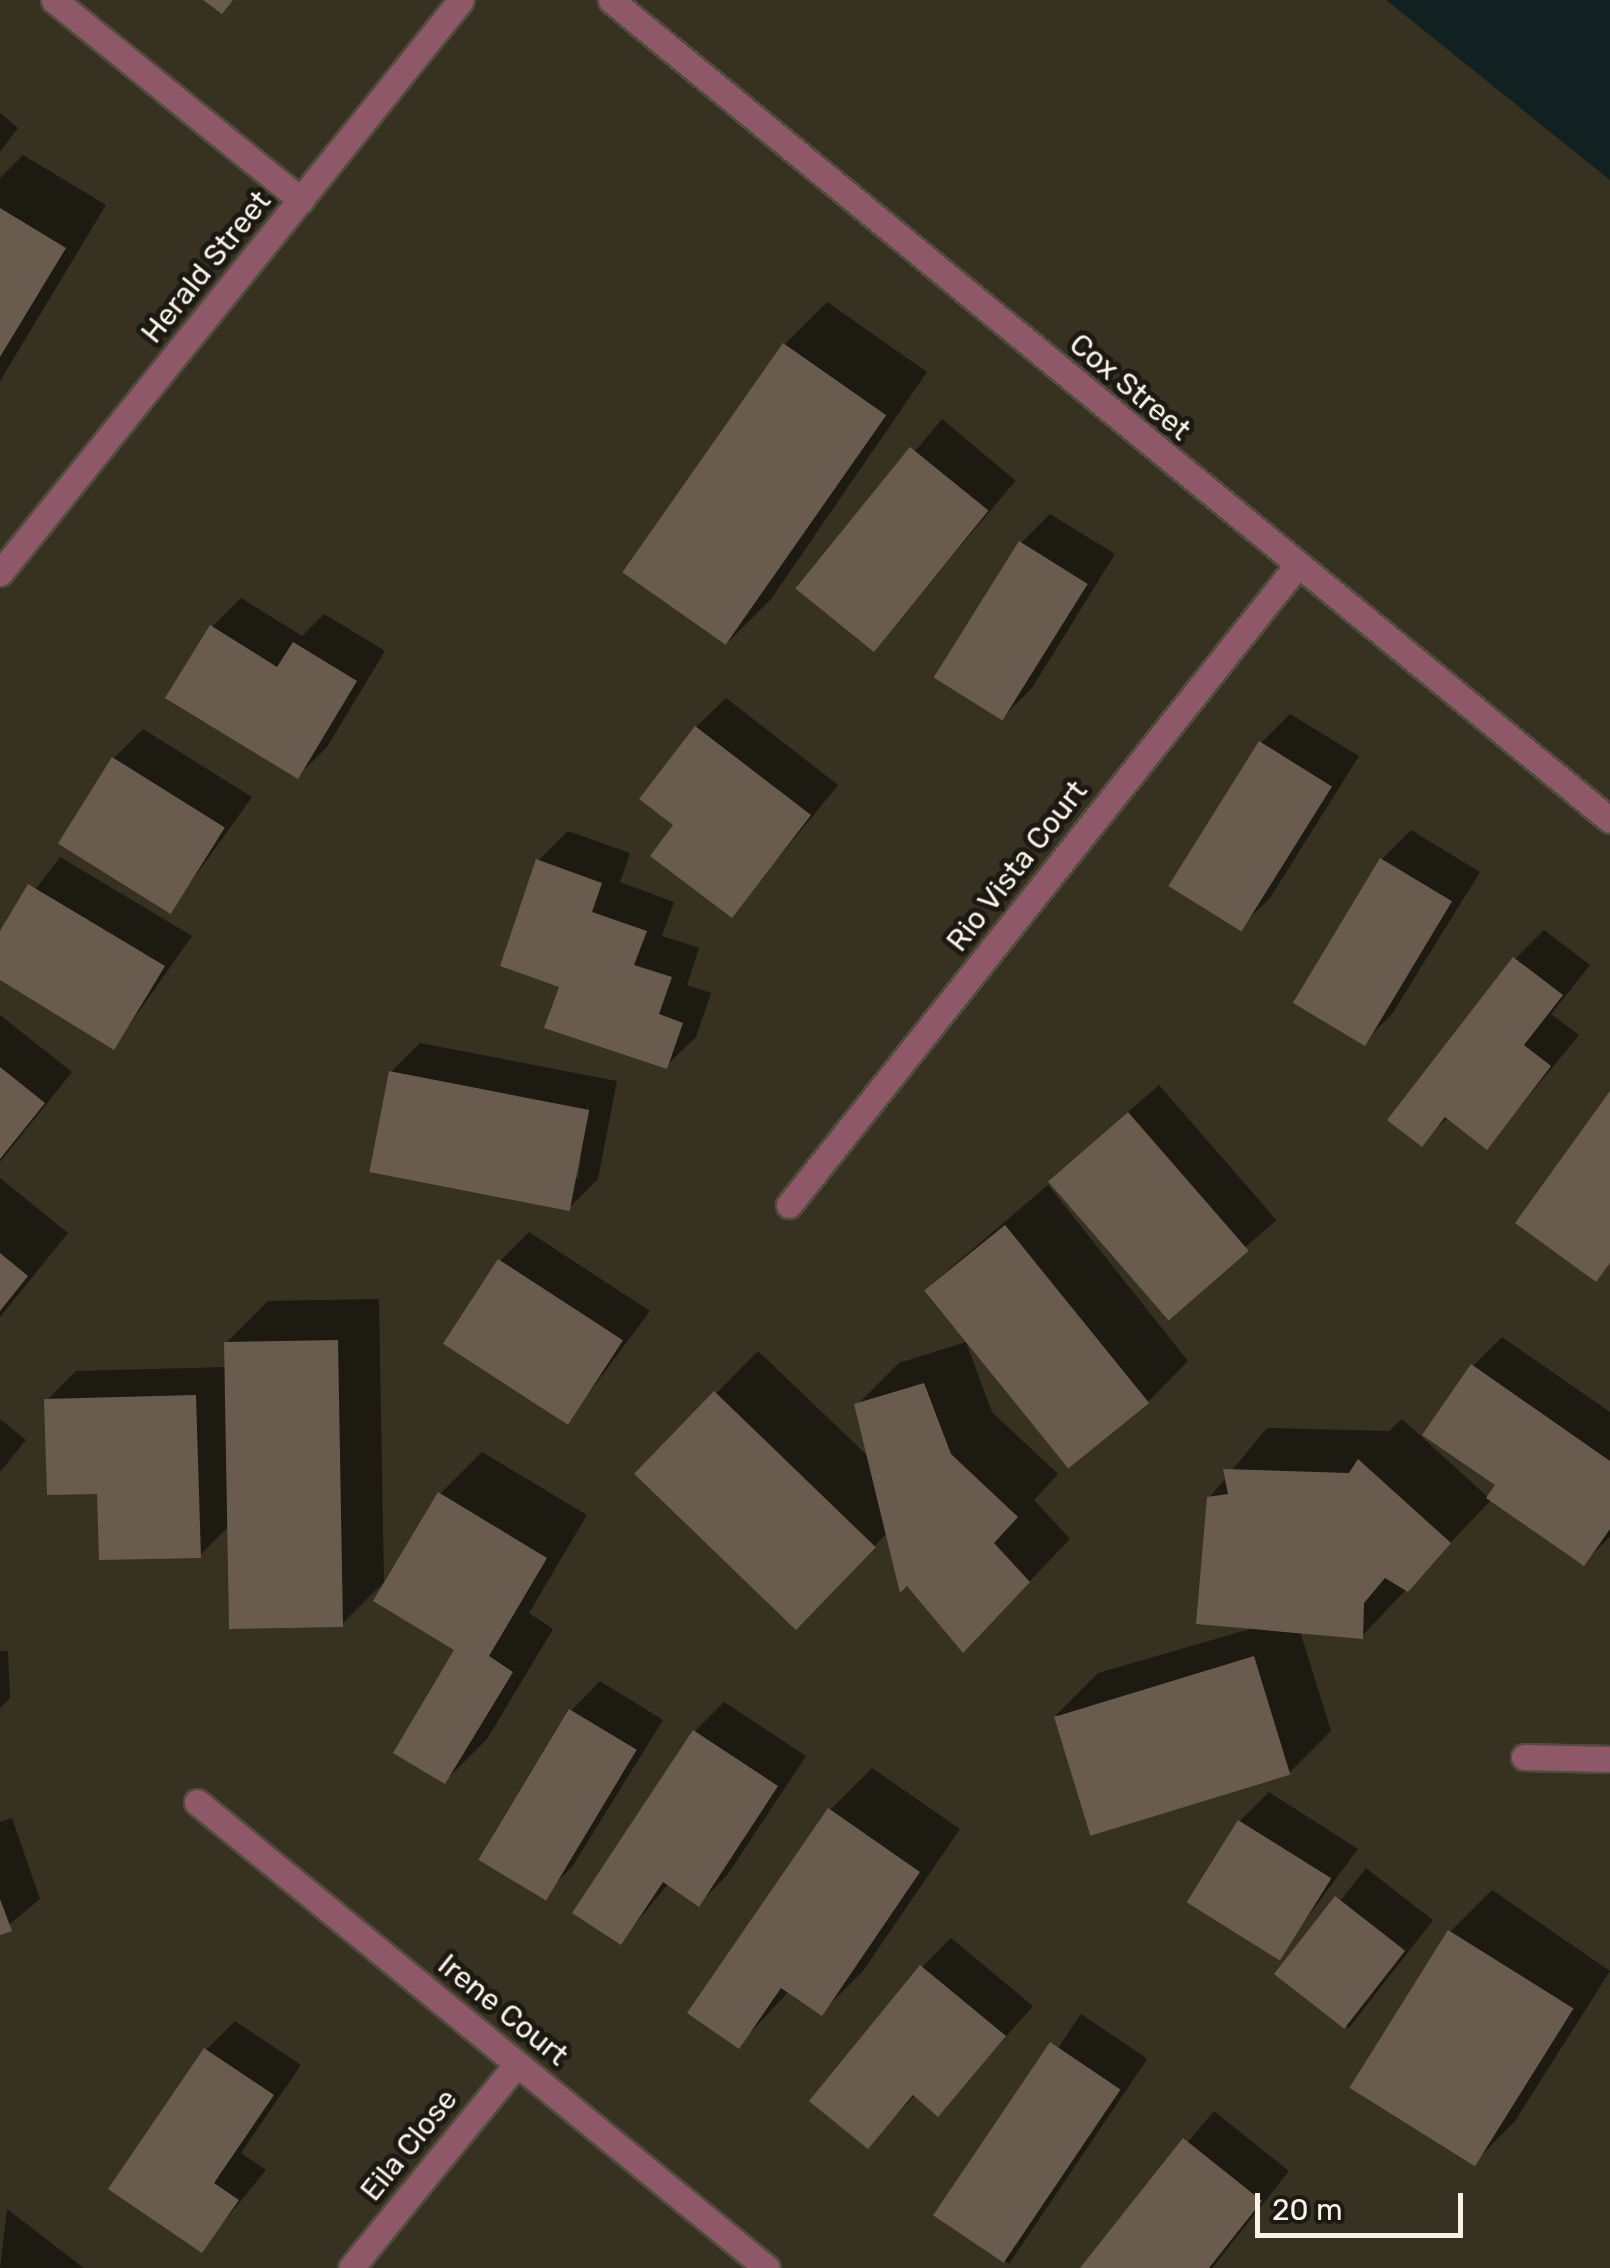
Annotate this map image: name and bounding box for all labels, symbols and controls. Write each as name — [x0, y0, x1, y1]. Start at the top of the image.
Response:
street label: Herald Street — [134, 184, 278, 350]
street label: Cox Street — [1062, 326, 1198, 448]
street label: Rio Vista Court — [939, 773, 1095, 959]
street label: Irene Court — [431, 1947, 575, 2073]
street label: Eila Close — [353, 2082, 465, 2208]
scale bar — [1260, 2173, 1468, 2235]
text: 20 m — [1272, 2192, 1343, 2228]

